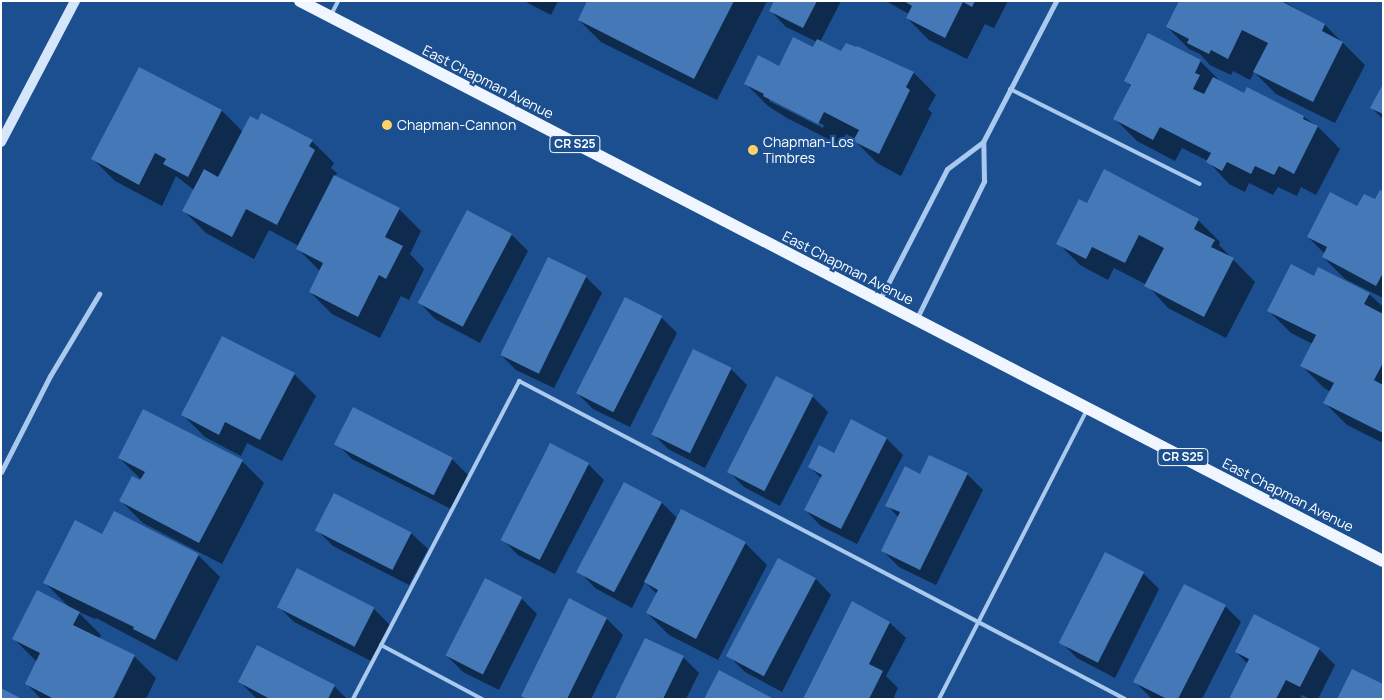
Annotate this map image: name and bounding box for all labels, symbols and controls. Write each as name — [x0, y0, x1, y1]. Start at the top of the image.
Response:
street label: East Chapman Avenue — [420, 42, 556, 122]
place label: Chapman-Cannon — [397, 117, 516, 133]
marker: Chapman-Cannon — [381, 119, 393, 131]
road number: CR S25 — [549, 134, 601, 154]
place label: Chapman-Los Timbres — [763, 134, 854, 166]
marker: Chapman-Los Timbres — [747, 144, 759, 156]
street label: East Chapman Avenue — [780, 228, 916, 308]
road number: CR S25 — [1157, 448, 1209, 467]
street label: East Chapman Avenue — [1220, 455, 1356, 535]

